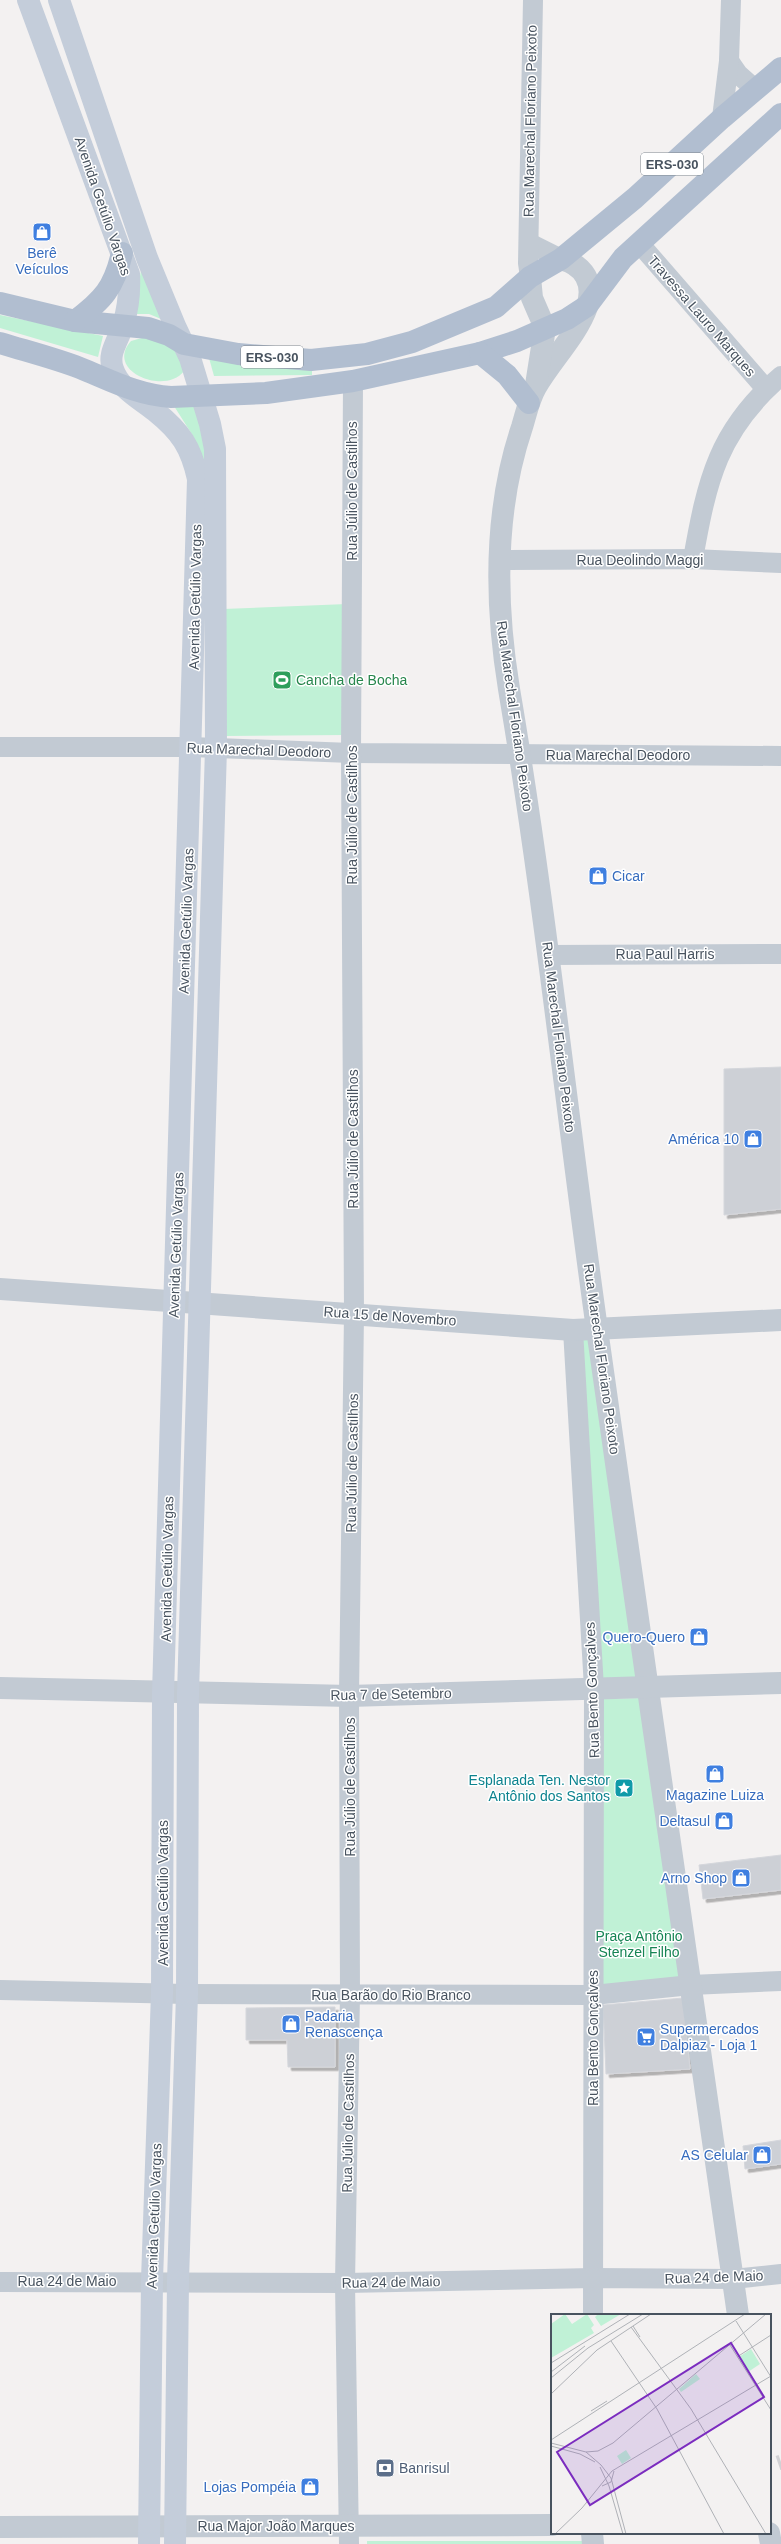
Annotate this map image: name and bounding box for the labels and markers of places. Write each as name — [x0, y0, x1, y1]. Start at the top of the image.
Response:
shop icon: Berê Veículos — [31, 221, 53, 243]
place label: Berê Veículos — [16, 245, 68, 277]
sports icon: Cancha de Bocha — [271, 669, 293, 691]
place label: Cancha de Bocha — [296, 672, 408, 688]
shop icon: Cicar — [587, 865, 609, 887]
place label: Cicar — [612, 868, 645, 884]
shop icon: América 10 — [742, 1128, 764, 1150]
place label: América 10 — [668, 1131, 739, 1147]
shop icon: Quero-Quero — [688, 1626, 710, 1648]
place label: Quero-Quero — [603, 1629, 685, 1645]
shop icon: Magazine Luiza — [704, 1763, 726, 1785]
place label: Esplanada Ten. Nestor Antônio dos Santos — [469, 1772, 610, 1804]
place icon: Esplanada Ten. Nestor Antônio dos Santos — [613, 1777, 635, 1799]
place label: Magazine Luiza — [666, 1787, 764, 1803]
shop icon: Deltasul — [713, 1810, 735, 1832]
place label: Deltasul — [659, 1813, 710, 1829]
shop icon: Arno Shop — [730, 1867, 752, 1889]
place label: Arno Shop — [661, 1870, 727, 1886]
place label: Padaria Renascença — [305, 2008, 383, 2040]
shop icon: Padaria Renascença — [280, 2013, 302, 2035]
place label: Supermercados Dalpiaz - Loja 1 — [660, 2021, 759, 2053]
supermarket icon: Supermercados Dalpiaz - Loja 1 — [635, 2026, 657, 2048]
shop icon: AS Celular — [751, 2144, 773, 2166]
place label: AS Celular — [681, 2147, 748, 2163]
bank icon: Banrisul — [374, 2457, 396, 2479]
place label: Banrisul — [399, 2460, 450, 2476]
shop icon: Lojas Pompéia — [299, 2476, 321, 2498]
place label: Lojas Pompéia — [203, 2479, 296, 2495]

